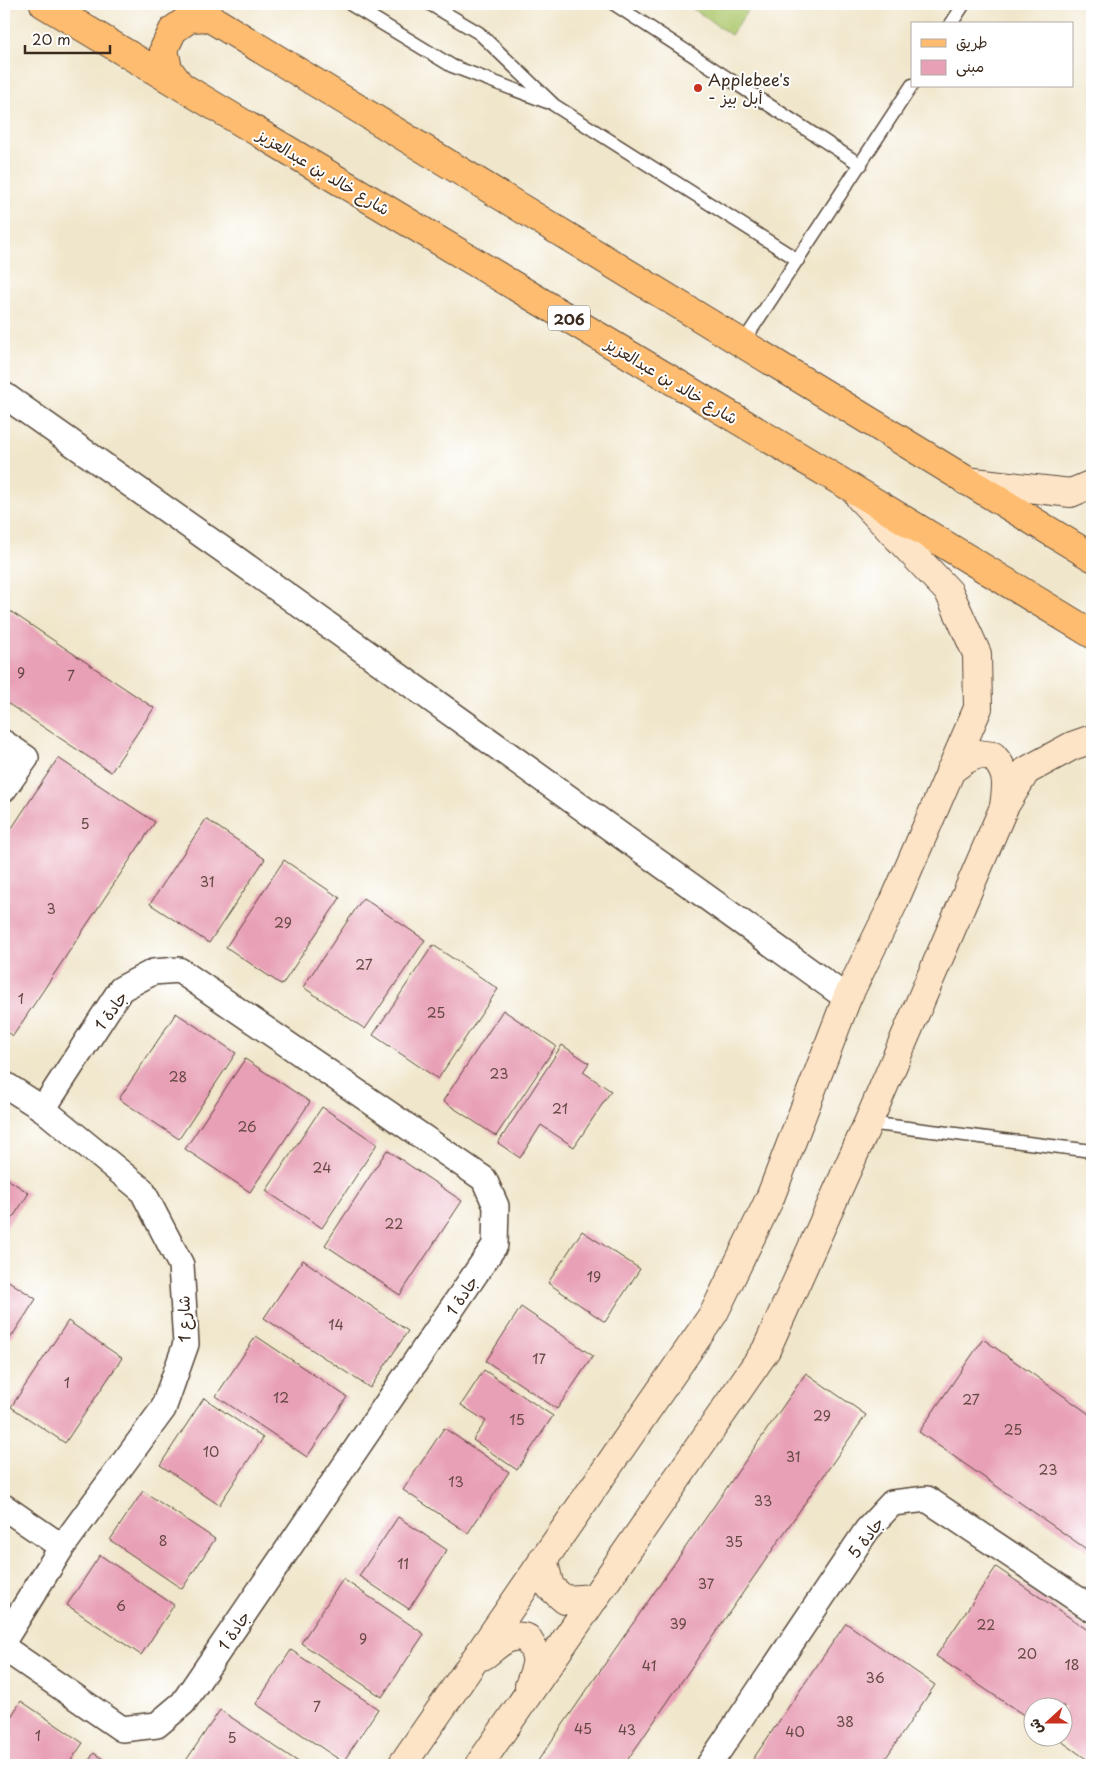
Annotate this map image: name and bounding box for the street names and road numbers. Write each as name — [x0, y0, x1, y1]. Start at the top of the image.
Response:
street label: شارع خالد بن عبدالعزيز — [251, 121, 395, 221]
road number: 206 — [548, 306, 590, 330]
street label: شارع خالد بن عبدالعزيز — [599, 330, 743, 430]
street label: جادة 1 — [88, 985, 132, 1035]
street label: جادة 1 — [439, 1270, 483, 1320]
street label: شارع 1 — [171, 1295, 196, 1343]
street label: جادة 5 — [841, 1511, 889, 1563]
street label: جادة 1 — [211, 1605, 255, 1655]

